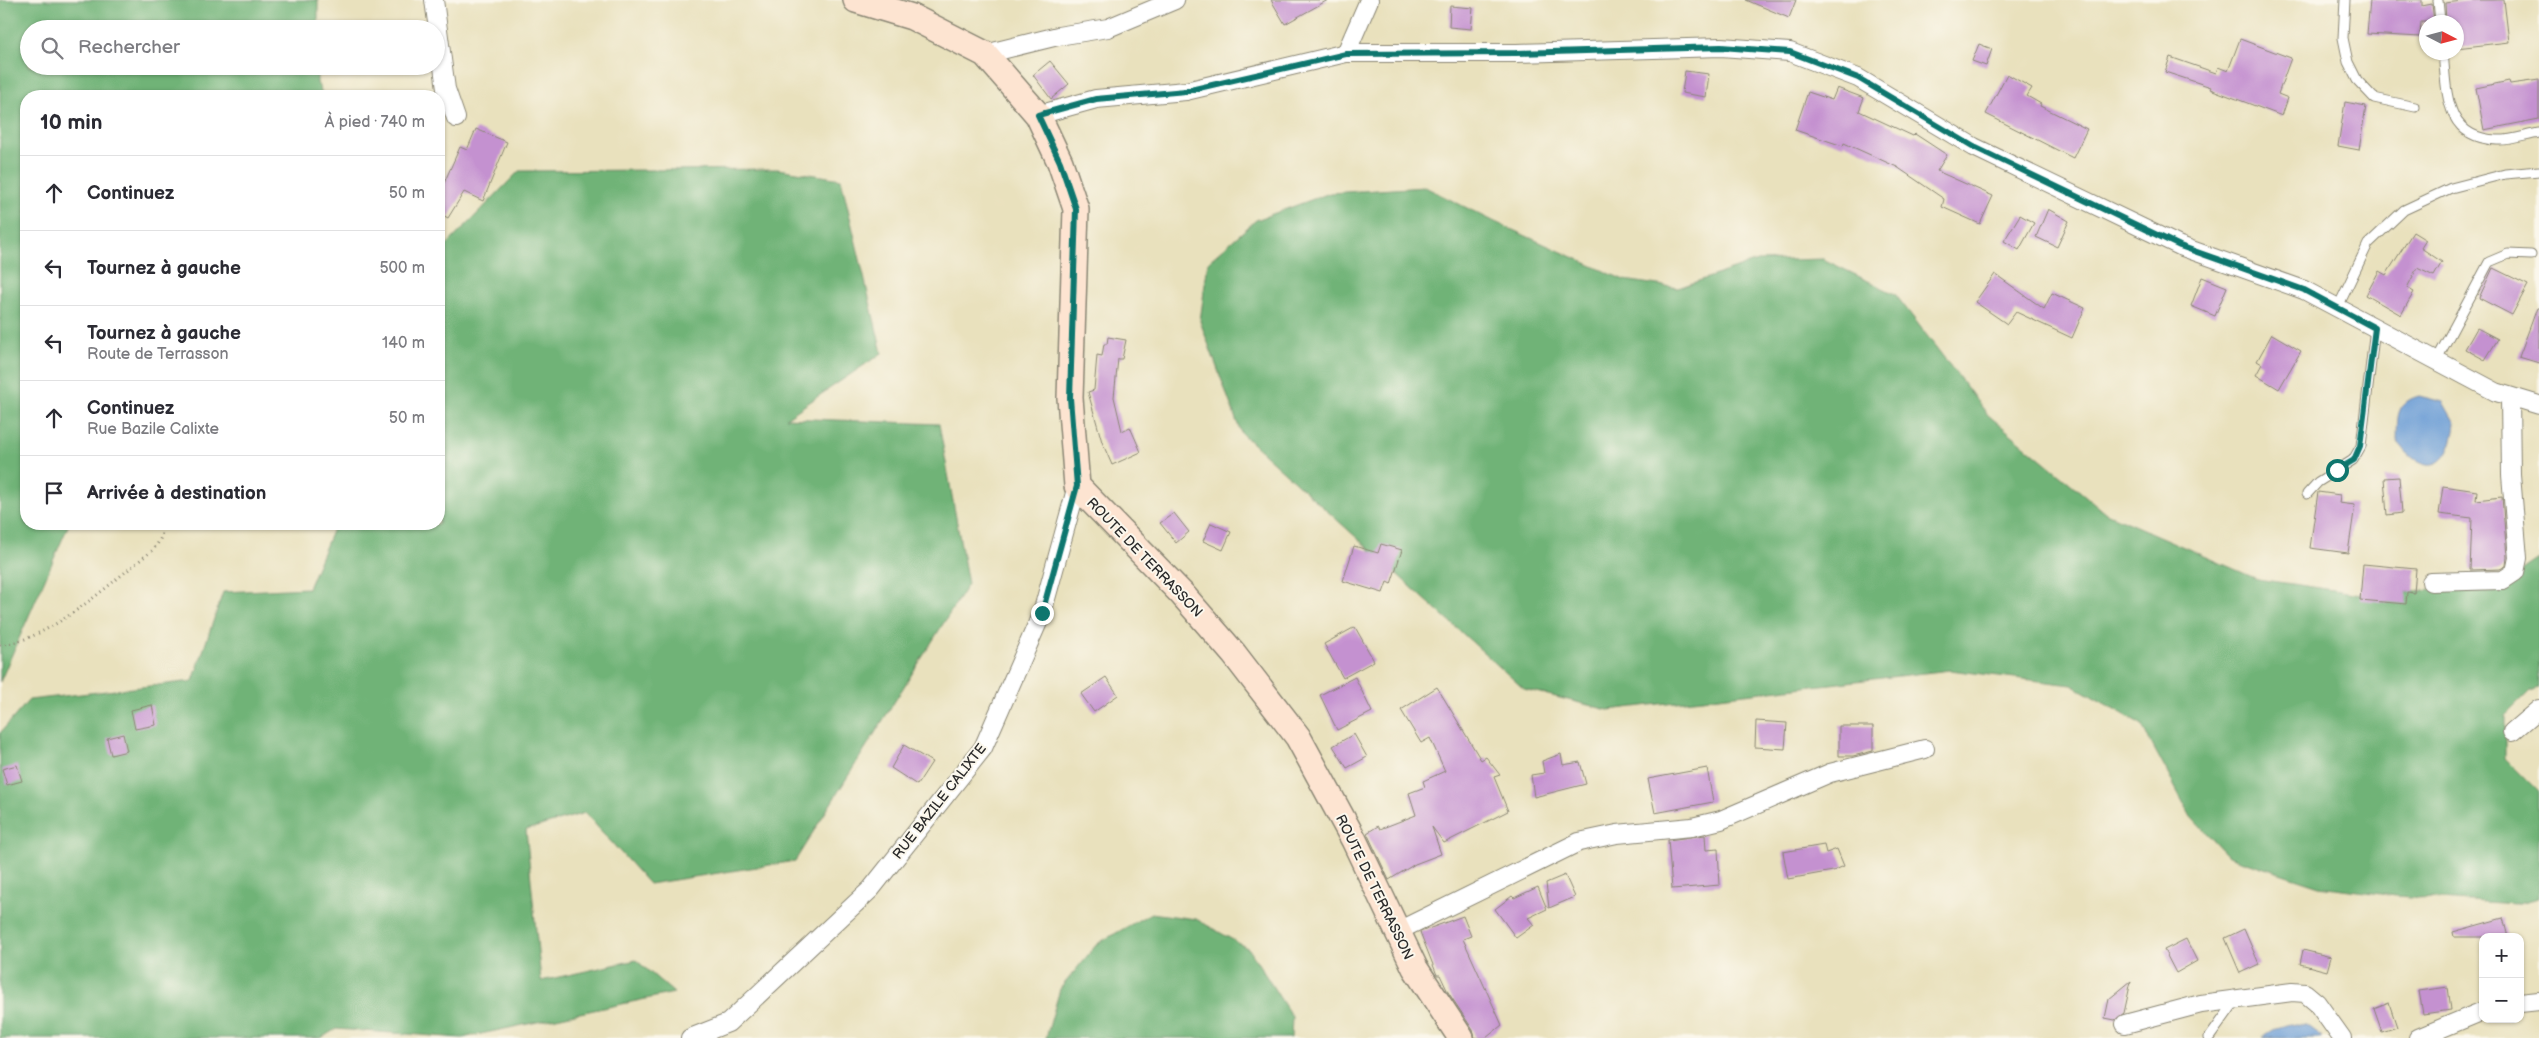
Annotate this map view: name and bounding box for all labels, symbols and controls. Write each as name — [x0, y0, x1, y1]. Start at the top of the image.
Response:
north arrow — [2419, 15, 2464, 60]
search box — [20, 20, 445, 75]
icon: search — [38, 34, 66, 62]
text: Rechercher — [78, 36, 180, 59]
text: 10 min — [40, 110, 102, 135]
text: À pied · 740 m — [325, 113, 425, 132]
icon: ahead — [40, 179, 68, 207]
text: Continuez — [87, 182, 174, 205]
text: 50 m — [389, 184, 425, 203]
icon: left — [40, 254, 68, 282]
text: Tournez à gauche — [87, 257, 241, 280]
text: 500 m — [379, 259, 425, 278]
text: Tournez à gauche — [87, 322, 241, 345]
icon: left — [40, 329, 68, 357]
text: 140 m — [382, 334, 425, 353]
text: Route de Terrasson — [87, 345, 229, 364]
text: Continuez — [87, 397, 174, 420]
icon: ahead — [40, 404, 68, 432]
text: 50 m — [389, 409, 425, 428]
text: Rue Bazile Calixte — [87, 420, 219, 439]
route start — [2326, 459, 2349, 482]
icon: arrive — [40, 479, 68, 507]
text: Arrivée à destination — [87, 482, 266, 505]
street label: ROUTE DE TERRASSON — [1083, 494, 1206, 621]
route end — [1031, 602, 1054, 625]
street label: RUE BAZILE CALIXTE — [889, 740, 990, 862]
street label: ROUTE DE TERRASSON — [1332, 812, 1417, 963]
map controls — [2479, 933, 2524, 1023]
button: + — [2479, 933, 2524, 978]
button: − — [2479, 978, 2524, 1023]

